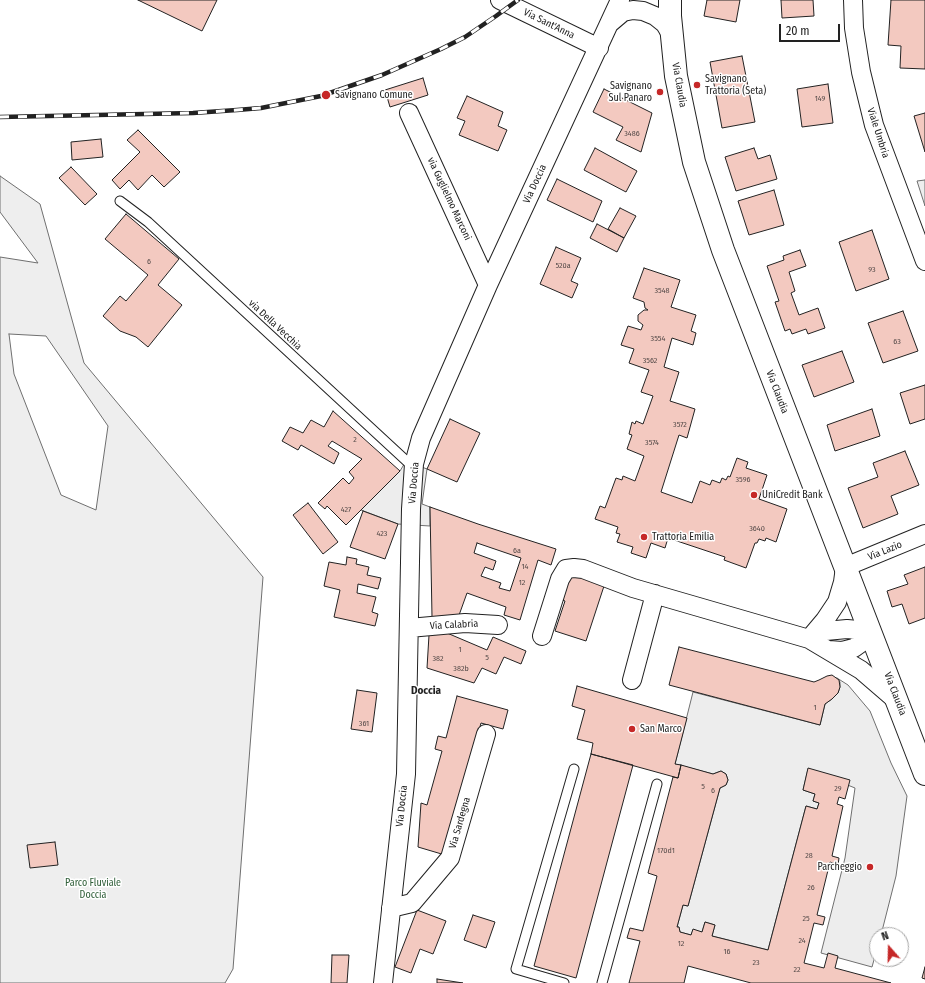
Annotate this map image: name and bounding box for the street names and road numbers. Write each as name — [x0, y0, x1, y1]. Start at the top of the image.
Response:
street label: Via Sant'Anna — [521, 6, 577, 42]
street label: Via Claudia — [669, 62, 689, 108]
street label: Viale Umbria — [864, 106, 892, 160]
street label: via Guglielmo Marconi — [424, 156, 474, 242]
street label: Via Doccia — [521, 163, 549, 205]
street label: via Della Vecchia — [246, 297, 304, 353]
street label: Via Claudia — [763, 369, 791, 415]
street label: Via Doccia — [406, 462, 422, 504]
street label: Via Lazio — [866, 539, 904, 563]
street label: Via Calabria — [430, 618, 478, 632]
street label: Via Claudia — [881, 671, 909, 717]
street label: Via Doccia — [394, 785, 410, 827]
street label: Via Sardegna — [447, 796, 473, 850]

